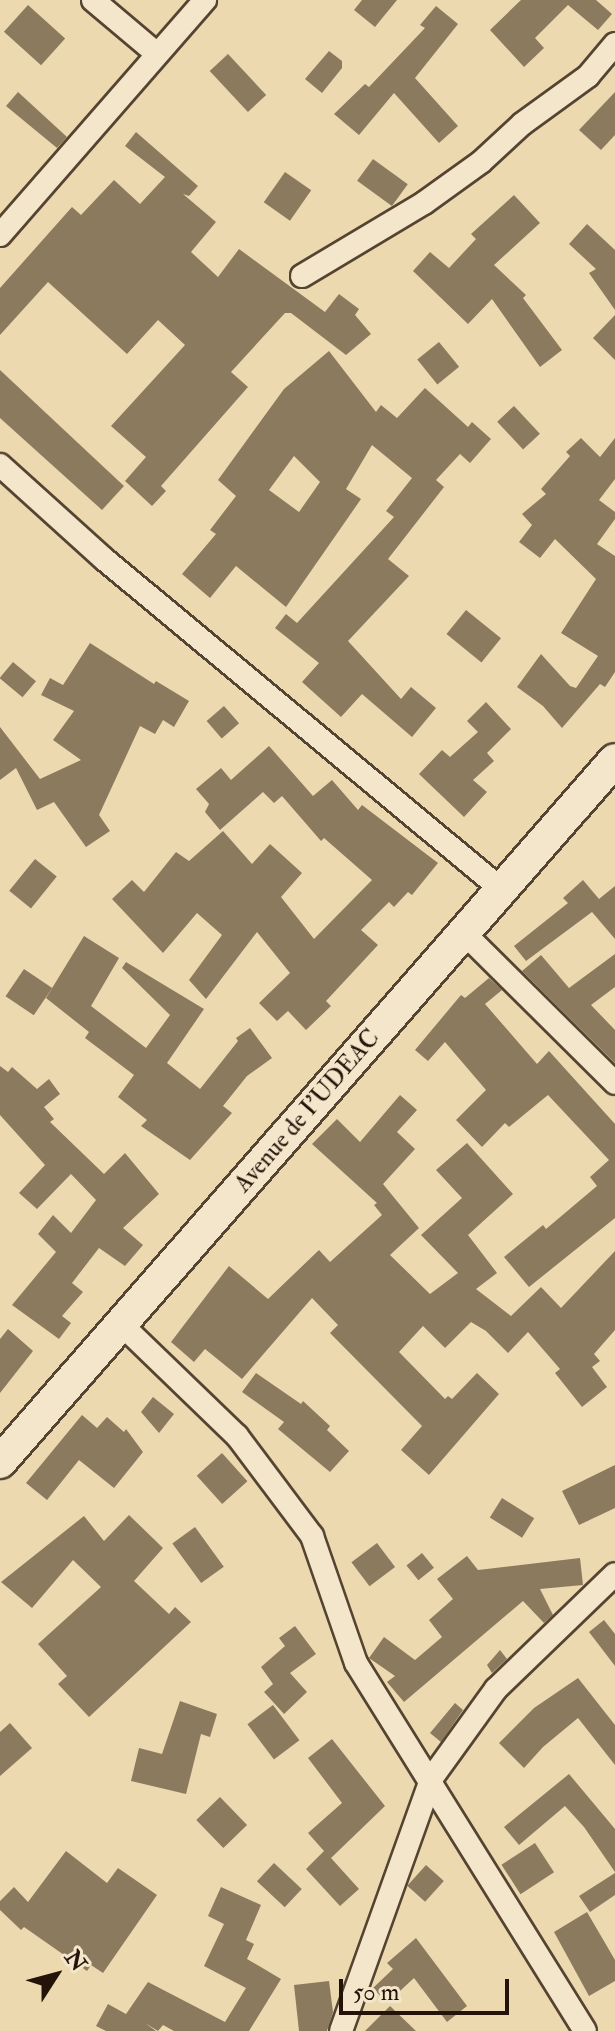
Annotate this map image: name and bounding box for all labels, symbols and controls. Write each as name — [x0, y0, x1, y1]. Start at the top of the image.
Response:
street label: Avenue de I'UDEAC — [228, 1024, 386, 1198]
north arrow — [16, 1935, 96, 2015]
text: N — [58, 1945, 93, 1977]
scale bar — [343, 1963, 513, 2013]
text: 50 m — [353, 1977, 399, 2008]

